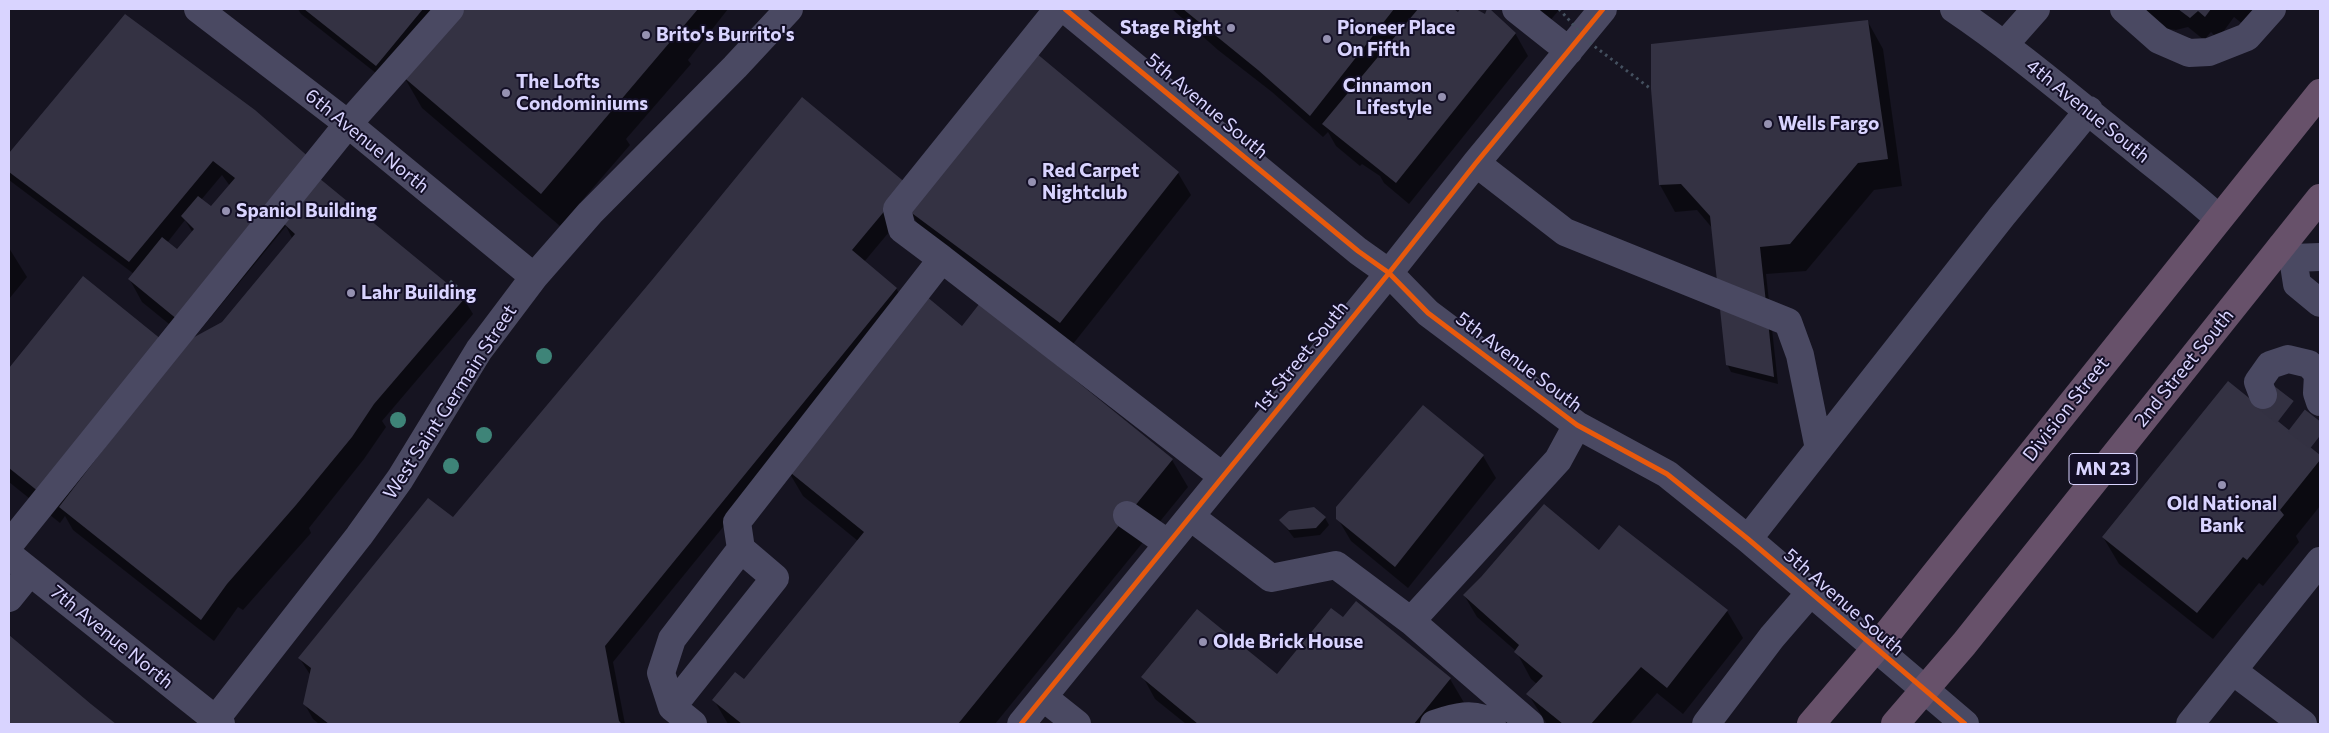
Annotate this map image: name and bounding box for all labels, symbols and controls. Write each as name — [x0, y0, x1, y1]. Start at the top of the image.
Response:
place label: Stage Right — [1120, 17, 1221, 39]
place label: Pioneer Place On Fifth — [1337, 17, 1455, 61]
marker: Stage Right — [1225, 22, 1237, 34]
place label: Brito's Burrito's — [656, 24, 795, 46]
marker: Brito's Burrito's — [640, 29, 652, 41]
marker: Pioneer Place On Fifth — [1321, 33, 1333, 45]
street label: 5th Avenue South — [1141, 48, 1273, 164]
street label: 4th Avenue South — [2022, 54, 2154, 168]
place label: The Lofts Condominiums — [516, 71, 648, 115]
place label: Cinnamon Lifestyle — [1343, 75, 1432, 119]
street label: 6th Avenue North — [300, 84, 434, 198]
marker: The Lofts Condominiums — [500, 87, 512, 99]
marker: Cinnamon Lifestyle — [1436, 91, 1448, 103]
place label: Wells Fargo — [1778, 113, 1879, 135]
marker: Wells Fargo — [1762, 118, 1774, 130]
place label: Red Carpet Nightclub — [1042, 160, 1139, 204]
marker: Red Carpet Nightclub — [1026, 176, 1038, 188]
place label: Spaniol Building — [236, 200, 377, 222]
marker: Spaniol Building — [220, 205, 232, 217]
place label: Lahr Building — [361, 282, 476, 304]
marker: Lahr Building — [345, 287, 357, 299]
street label: 1st Street South — [1249, 296, 1353, 418]
street label: West Saint Germain Street — [378, 300, 522, 504]
street label: 2nd Street South — [2129, 304, 2239, 432]
street label: 5th Avenue South — [1451, 307, 1587, 417]
street label: Division Street — [2018, 352, 2114, 466]
road number: MN 23 — [2069, 454, 2137, 484]
marker: Old National Bank — [2216, 479, 2228, 491]
place label: Old National Bank — [2167, 493, 2277, 537]
street label: 5th Avenue South — [1779, 544, 1909, 660]
street label: 7th Avenue North — [46, 581, 178, 693]
place label: Olde Brick House — [1213, 631, 1363, 653]
marker: Olde Brick House — [1197, 636, 1209, 648]

